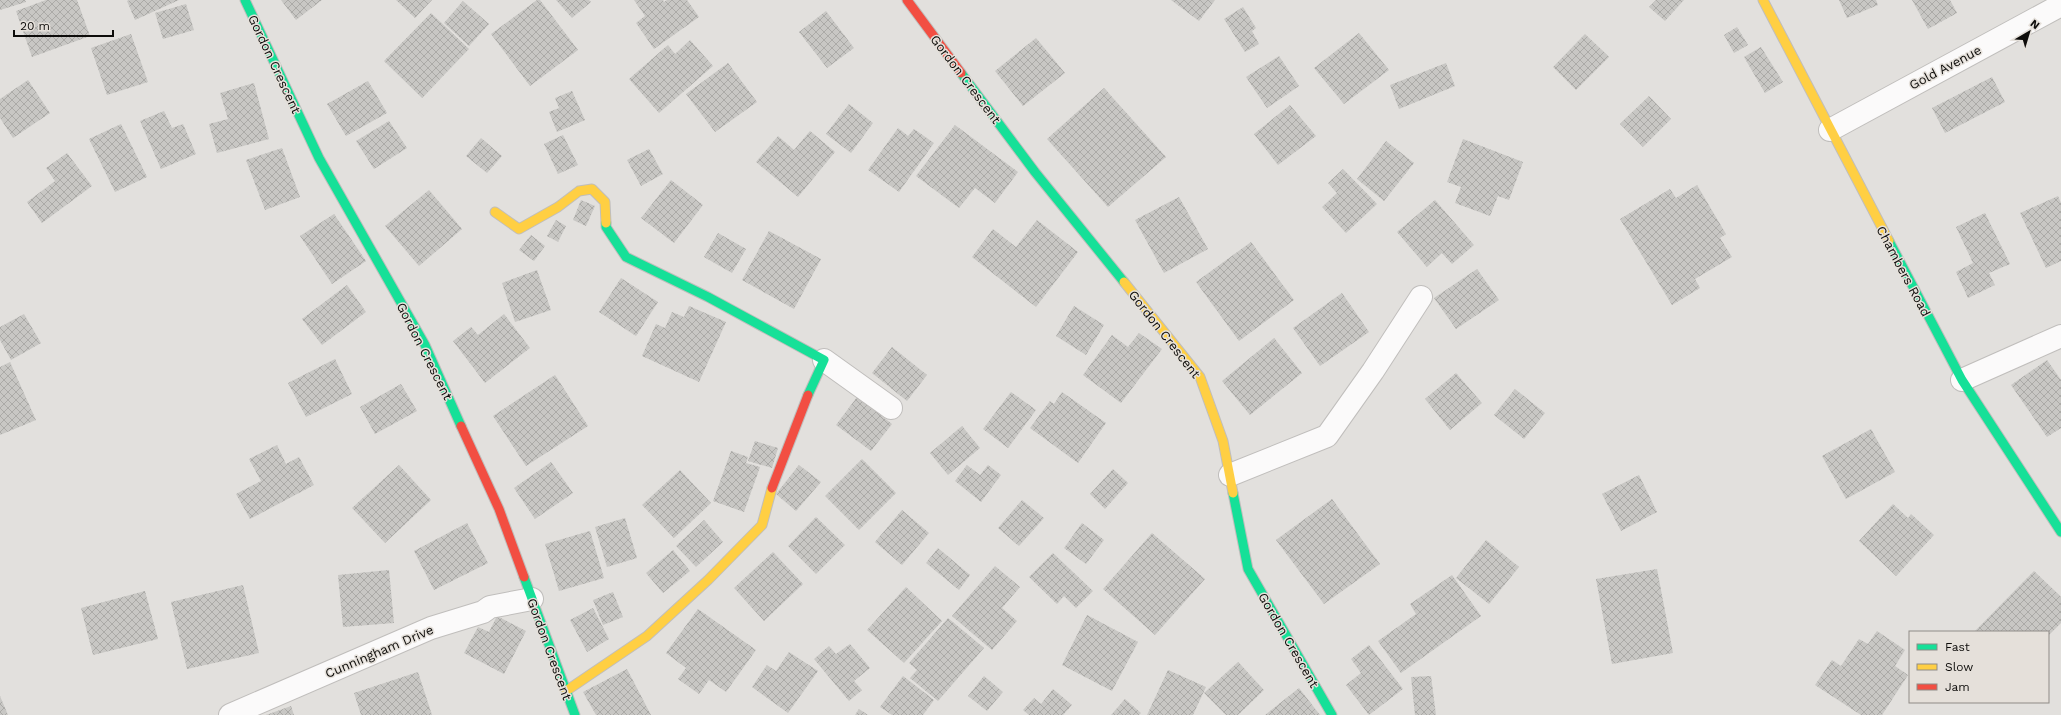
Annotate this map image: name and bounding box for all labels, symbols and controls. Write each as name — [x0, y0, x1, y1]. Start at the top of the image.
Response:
scale bar — [14, 12, 113, 38]
street label: Gordon Crescent — [245, 12, 304, 116]
north arrow — [2009, 12, 2049, 52]
text: N — [2028, 17, 2042, 32]
text: 20 m — [20, 19, 50, 33]
street label: Gordon Crescent — [927, 32, 1004, 127]
street label: Gold Avenue — [1907, 42, 1984, 93]
street label: Chambers Road — [1873, 223, 1934, 319]
street label: Gordon Crescent — [1126, 287, 1204, 382]
street label: Gordon Crescent — [394, 300, 456, 403]
street label: Gordon Crescent — [1255, 590, 1322, 691]
street label: Gordon Crescent — [524, 596, 575, 703]
street label: Cunningham Drive — [323, 622, 436, 681]
legend — [1909, 631, 2049, 703]
text: Fast — [1945, 640, 1970, 654]
text: Slow — [1945, 660, 1973, 674]
text: Jam — [1945, 680, 1970, 694]

